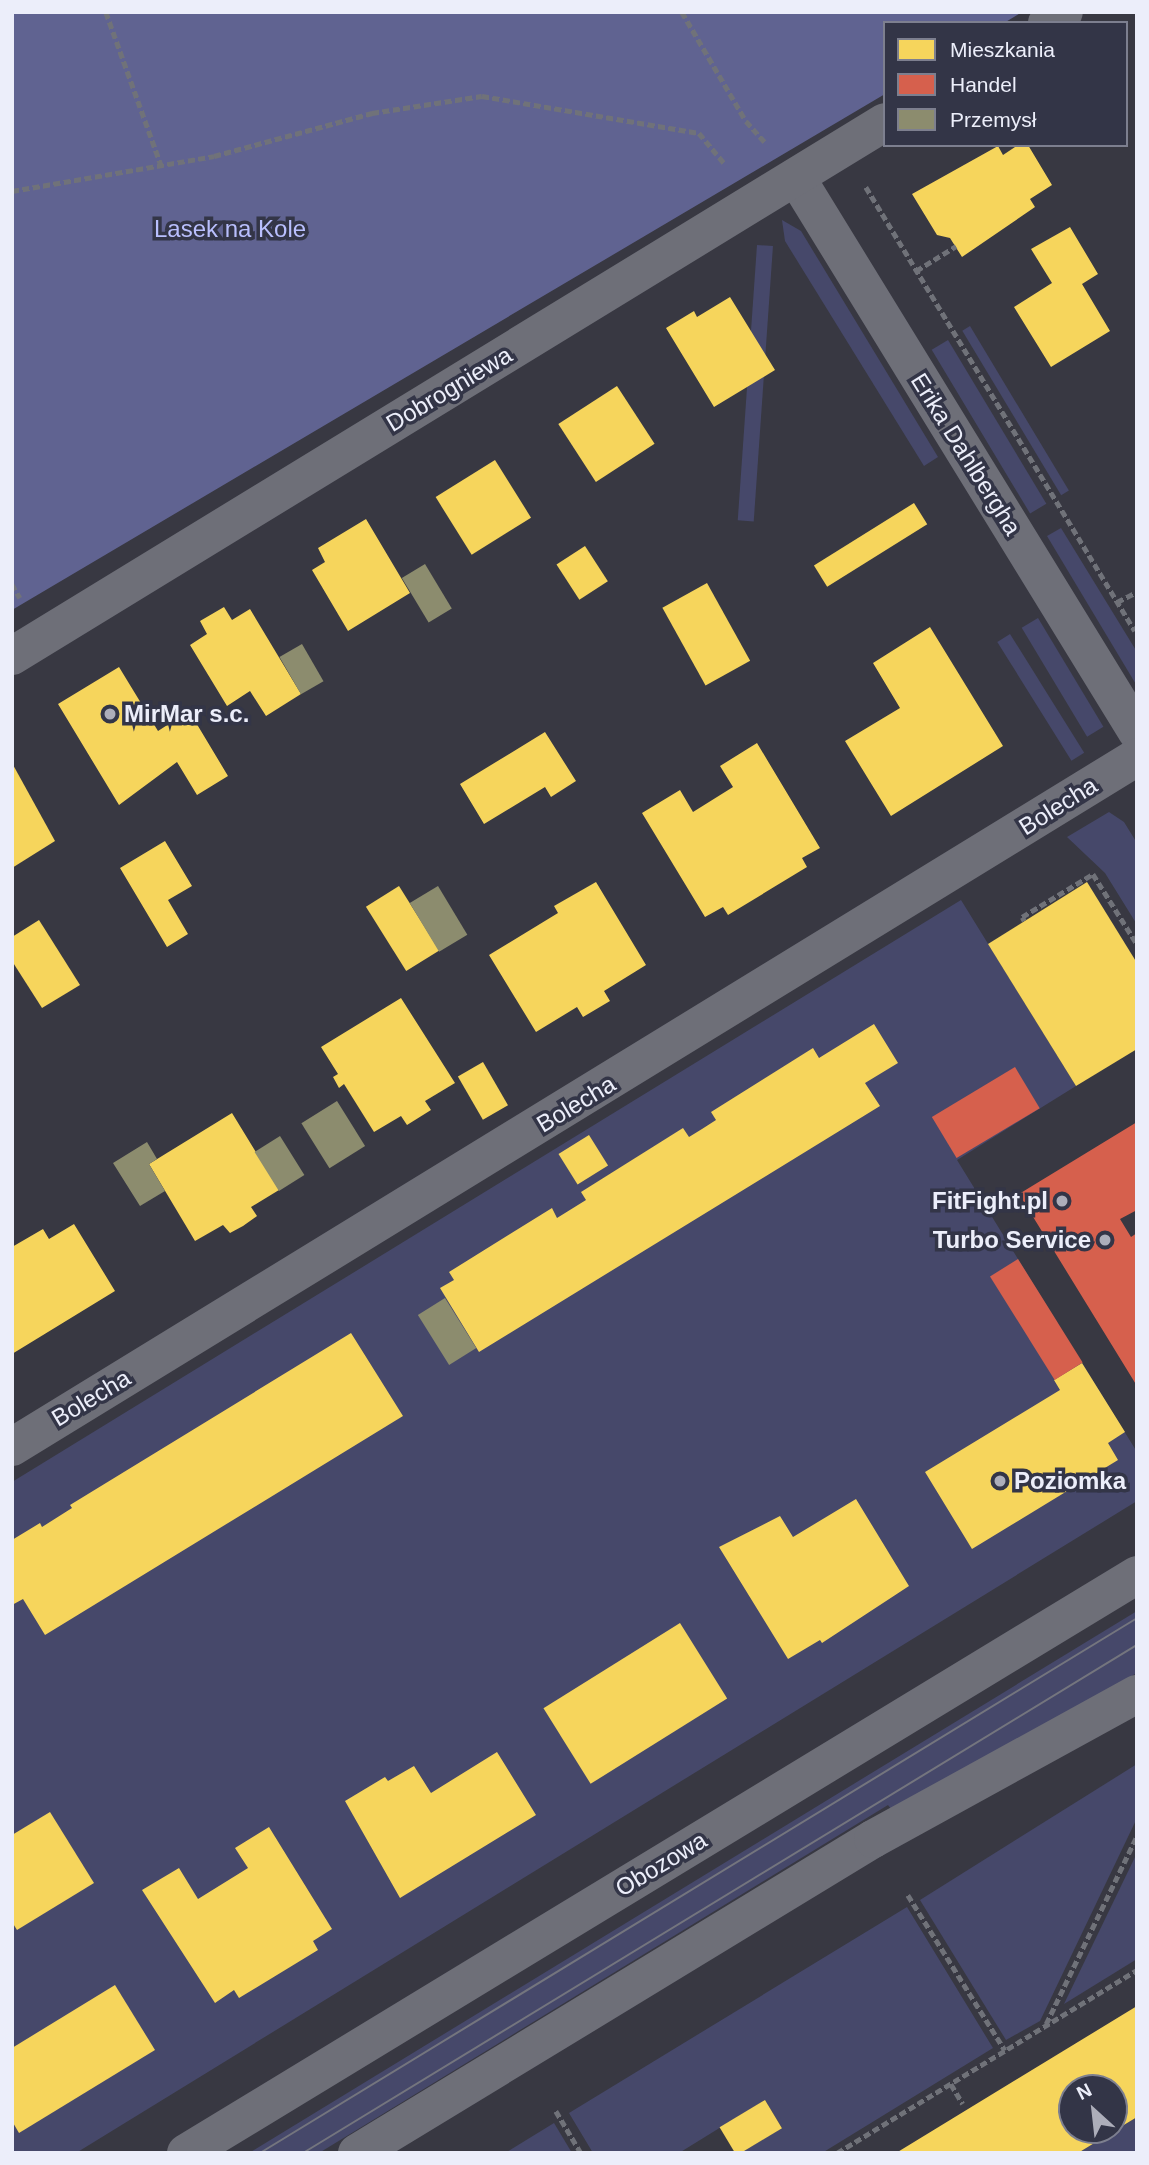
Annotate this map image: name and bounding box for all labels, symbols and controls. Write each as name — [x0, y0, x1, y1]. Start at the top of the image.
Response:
legend — [883, 21, 1128, 147]
text: Mieszkania — [950, 38, 1055, 61]
text: Handel — [950, 73, 1017, 96]
text: Przemysł — [950, 108, 1036, 131]
park label: Lasek na Kole — [154, 215, 306, 243]
street label: Dobrogniewa — [381, 340, 517, 438]
street label: Erika Dahlbergha — [905, 368, 1027, 540]
place label: MirMar s.c. — [124, 700, 249, 728]
marker: MirMar s.c. — [102, 706, 118, 722]
street label: Bolecha — [1014, 771, 1102, 841]
street label: Bolecha — [531, 1069, 621, 1139]
place label: FitFight.pl — [932, 1187, 1048, 1215]
marker: FitFight.pl — [1054, 1193, 1070, 1209]
place label: Turbo Service — [933, 1226, 1091, 1254]
marker: Turbo Service — [1097, 1232, 1113, 1248]
street label: Bolecha — [46, 1363, 136, 1433]
place label: Poziomka — [1014, 1467, 1126, 1495]
marker: Poziomka — [992, 1473, 1008, 1489]
street label: Obozowa — [610, 1826, 712, 1902]
north arrow — [1058, 2074, 1128, 2144]
text: N — [1073, 2079, 1095, 2104]

